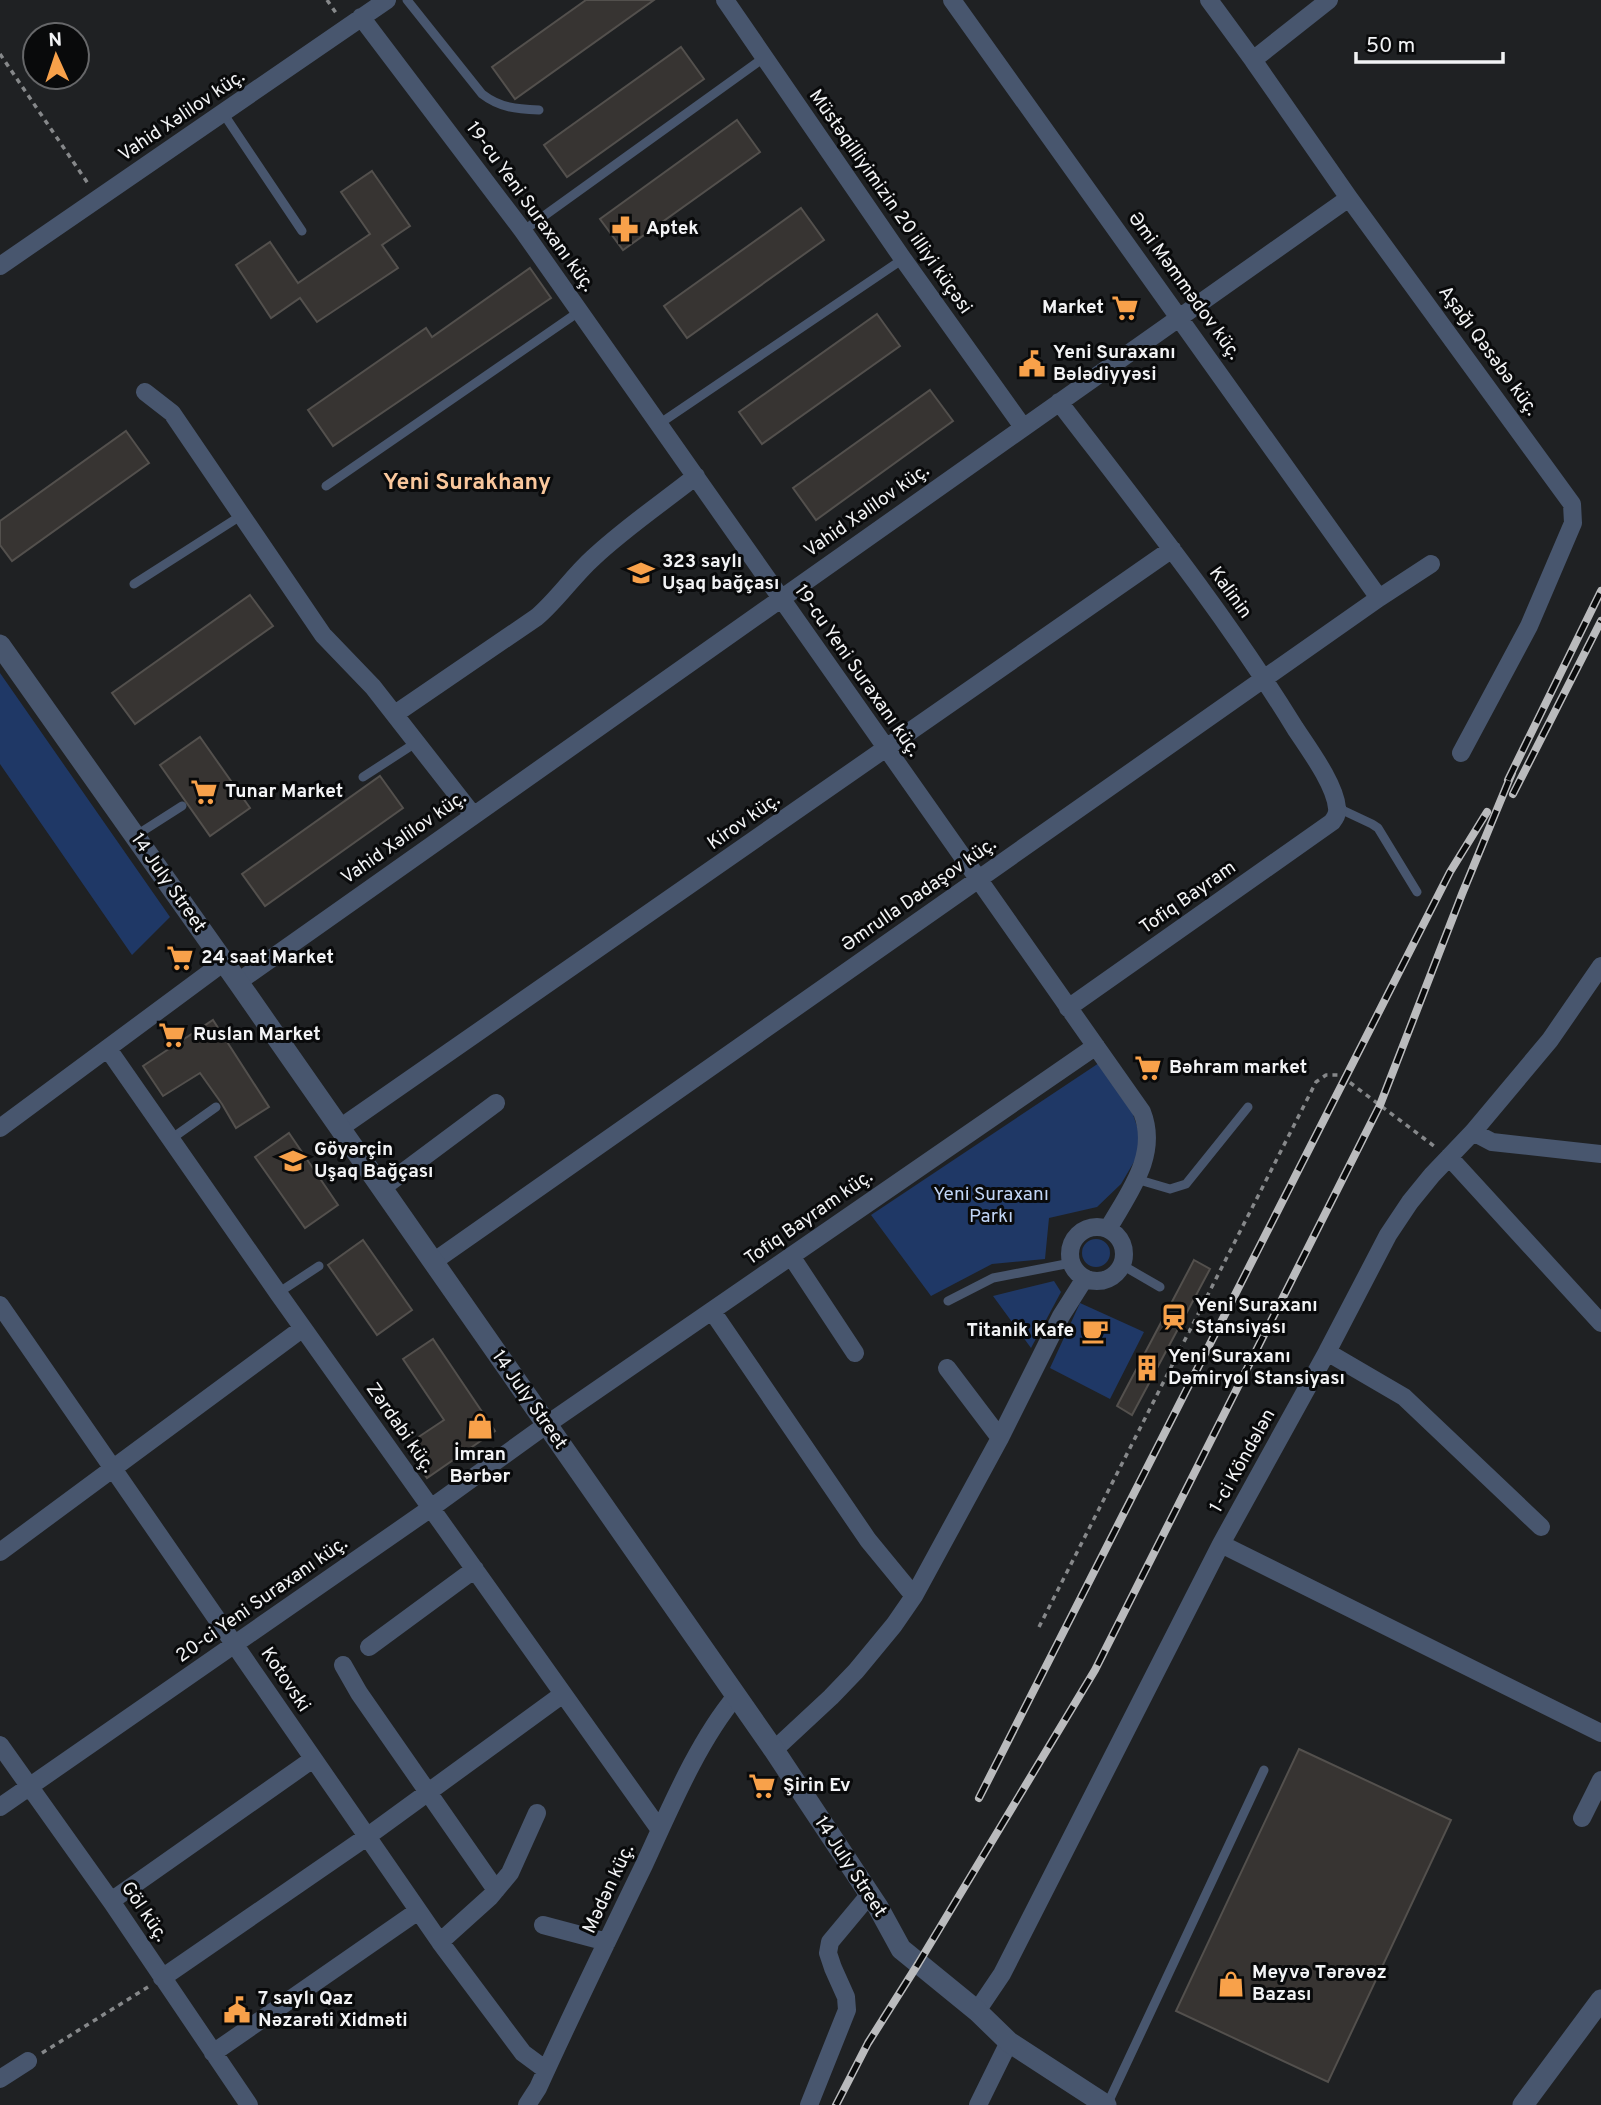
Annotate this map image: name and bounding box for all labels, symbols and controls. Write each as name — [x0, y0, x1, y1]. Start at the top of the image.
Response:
north arrow — [21, 21, 91, 91]
scale bar — [1356, 21, 1503, 65]
text: N — [48, 29, 63, 53]
text: 50 m — [1366, 33, 1415, 60]
street label: Vahid Xəlilov küç. — [114, 65, 250, 167]
street label: Müstəqilliyimizin 20 illiyi küçəsi — [803, 85, 977, 319]
street label: 19-cu Yeni Suraxanı küç. — [460, 117, 600, 297]
street label: Əmi Məmmədov küç. — [1122, 207, 1246, 365]
pharmacy icon: Aptek — [610, 214, 640, 244]
place label: Aptek — [646, 217, 699, 241]
street label: Aşağı Qəsəbə küç. — [1433, 281, 1543, 421]
supermarket icon: Market — [1110, 293, 1140, 323]
place label: Market — [1042, 296, 1104, 320]
place label: Yeni Suraxanı Bələdiyyəsi — [1053, 341, 1176, 387]
public building icon: Yeni Suraxanı Bələdiyyəsi — [1017, 349, 1047, 379]
street label: Vahid Xəlilov küç. — [800, 459, 934, 563]
district label: Yeni Surakhany — [383, 469, 551, 498]
place label: 323 saylı Uşaq bağçası — [662, 550, 779, 596]
school or university icon: 323 saylı Uşaq bağçası — [626, 558, 656, 588]
street label: Kalinin — [1203, 562, 1257, 624]
street label: 19-cu Yeni Suraxanı küç. — [789, 580, 925, 762]
supermarket icon: Tunar Market — [189, 777, 219, 807]
place label: Tunar Market — [225, 780, 343, 804]
street label: Vahid Xəlilov küç. — [337, 786, 471, 890]
street label: Kirov küç. — [703, 788, 785, 856]
street label: 14 July Street — [125, 829, 211, 937]
street label: Əmrulla Dadaşov küç. — [837, 832, 1001, 958]
street label: Tofiq Bayram — [1135, 856, 1241, 940]
supermarket icon: 24 saat Market — [165, 943, 195, 973]
place label: 24 saat Market — [201, 946, 334, 970]
supermarket icon: Ruslan Market — [157, 1020, 187, 1050]
place label: Ruslan Market — [193, 1023, 321, 1047]
supermarket icon: Bәhram market — [1133, 1053, 1163, 1083]
place label: Bәhram market — [1169, 1056, 1307, 1080]
place label: Göyərçin Uşaq Bağçası — [314, 1138, 433, 1184]
school or university icon: Göyərçin Uşaq Bağçası — [278, 1146, 308, 1176]
street label: Tofiq Bayram küç. — [740, 1165, 878, 1271]
park label: Yeni Suraxanı Parkı — [933, 1183, 1049, 1229]
place label: Yeni Suraxanı Stansiyası — [1195, 1294, 1318, 1340]
station icon: Yeni Suraxanı Stansiyası — [1159, 1302, 1189, 1332]
cafe icon: Titanik Kafe — [1080, 1316, 1110, 1346]
place label: Titanik Kafe — [967, 1319, 1074, 1343]
place label: Yeni Suraxanı Dəmiryol Stansiyası — [1168, 1345, 1345, 1391]
street label: 14 July Street — [486, 1346, 572, 1454]
building icon: Yeni Suraxanı Dəmiryol Stansiyası — [1132, 1353, 1162, 1383]
street label: Zərdabi küç. — [360, 1378, 440, 1478]
street label: 1-ci Köndələn — [1205, 1405, 1281, 1517]
shop icon: İmran Bərbər — [465, 1411, 495, 1441]
place label: İmran Bərbər — [450, 1442, 511, 1489]
street label: 20-ci Yeni Suraxanı küç. — [171, 1532, 353, 1668]
street label: Kotovski — [255, 1643, 315, 1717]
supermarket icon: Şirin Ev — [747, 1771, 777, 1801]
place label: Şirin Ev — [783, 1774, 851, 1798]
street label: 14 July Street — [808, 1812, 892, 1922]
street label: Mədən küç. — [578, 1840, 640, 1938]
street label: Göl küç. — [115, 1877, 173, 1947]
place label: Meyvə Tərəvəz Bazası — [1252, 1961, 1387, 2007]
shop icon: Meyvə Tərəvəz Bazası — [1216, 1969, 1246, 1999]
place label: 7 saylı Qaz Nəzarəti Xidməti — [258, 1987, 408, 2033]
public building icon: 7 saylı Qaz Nəzarəti Xidməti — [222, 1995, 252, 2025]

